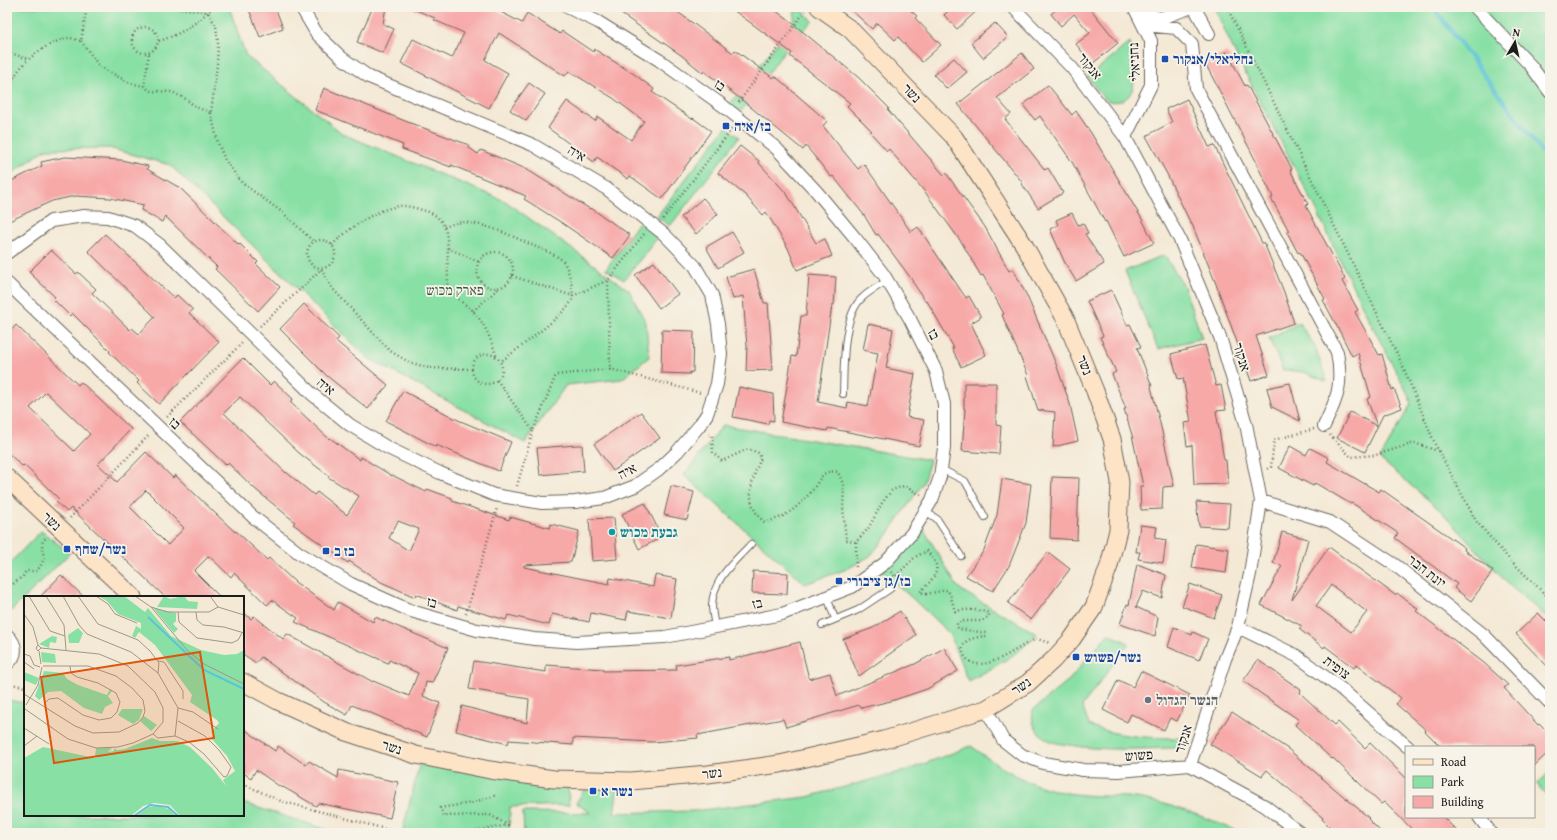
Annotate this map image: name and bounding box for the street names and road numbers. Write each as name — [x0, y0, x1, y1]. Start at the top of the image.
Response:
street label: נחניאלי — [1123, 42, 1145, 82]
street label: אנקור — [1073, 48, 1107, 84]
street label: בז — [710, 74, 730, 96]
street label: נשר — [898, 79, 926, 107]
street label: איה — [564, 140, 590, 166]
street label: בז — [923, 325, 945, 343]
street label: אנקור — [1228, 340, 1256, 374]
street label: נשר — [1072, 352, 1098, 378]
street label: איה — [312, 372, 340, 400]
street label: בז — [164, 412, 186, 434]
street label: איה — [614, 458, 640, 484]
street label: נשר — [38, 507, 66, 535]
street label: יונת הבר — [1404, 550, 1451, 593]
street label: בז — [424, 591, 440, 613]
street label: בז — [750, 592, 764, 614]
street label: צופית — [1319, 650, 1355, 684]
street label: נשר — [1007, 672, 1035, 700]
street label: אנקור — [1169, 722, 1197, 756]
street label: נשר — [380, 735, 404, 759]
street label: פשוש — [1124, 744, 1154, 766]
street label: נשר — [701, 762, 723, 784]

